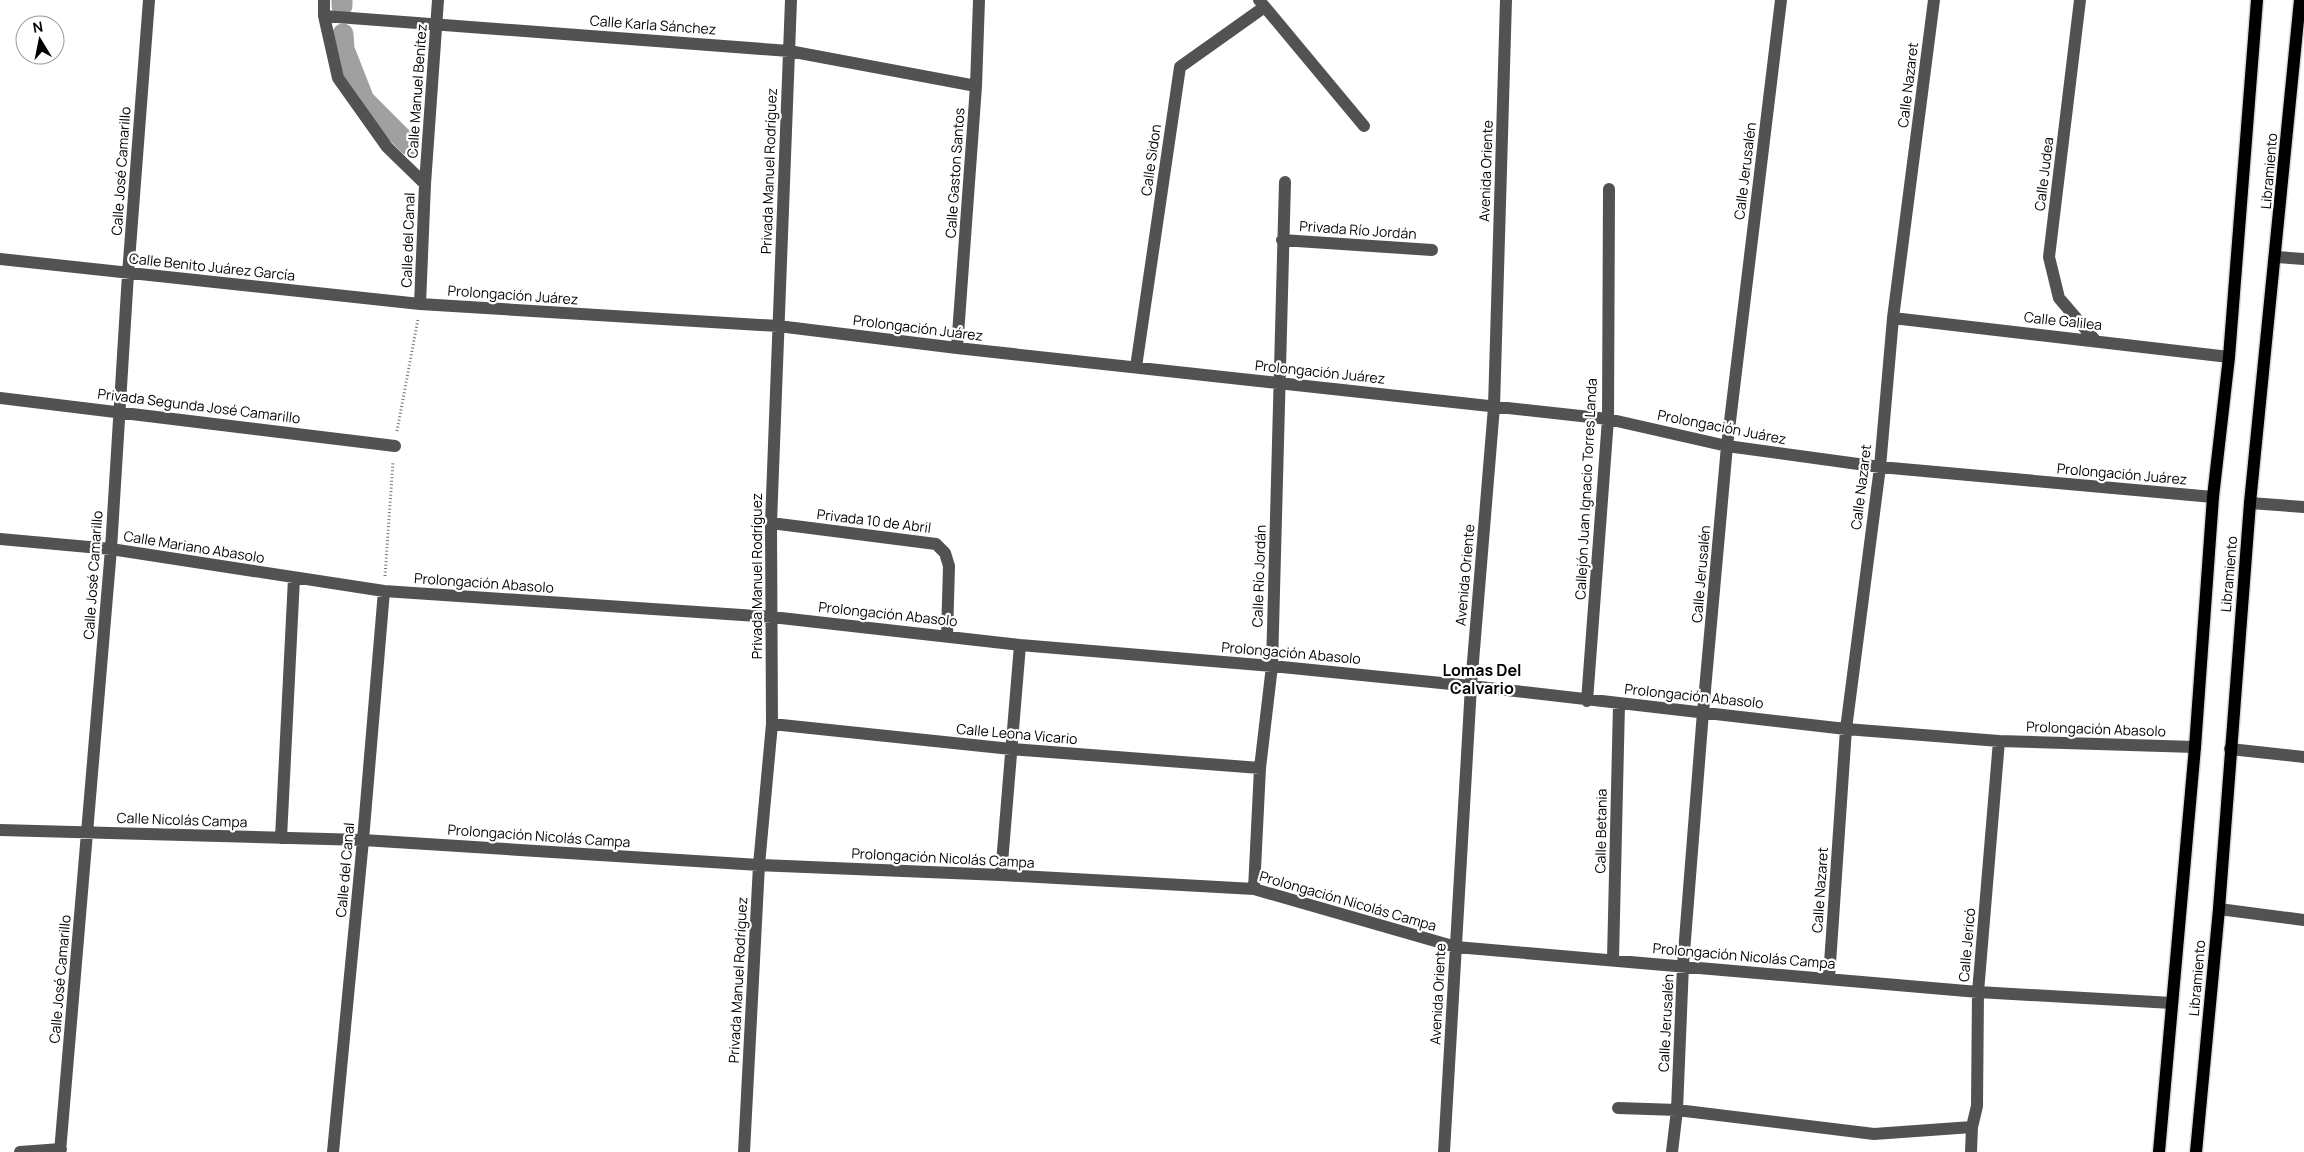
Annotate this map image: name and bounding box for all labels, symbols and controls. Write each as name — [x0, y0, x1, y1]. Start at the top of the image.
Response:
street label: Calle Karla Sánchez — [589, 11, 717, 38]
north arrow — [15, 15, 65, 65]
text: N — [31, 16, 44, 37]
street label: Calle Manuel Benítez — [402, 23, 431, 159]
street label: Calle Nazaret — [1893, 41, 1922, 129]
street label: Privada Manuel Rodríguez — [756, 87, 781, 254]
street label: Calle José Camarillo — [107, 106, 134, 236]
street label: Calle Gaston Santos — [940, 107, 969, 239]
street label: Avenida Oriente — [1474, 120, 1497, 222]
street label: Calle Jerusalén — [1729, 121, 1760, 221]
street label: Calle Sidon — [1136, 123, 1165, 197]
street label: Libramiento — [2256, 132, 2281, 210]
street label: Calle Judea — [2030, 136, 2057, 212]
street label: Calle del Canal — [396, 192, 419, 288]
street label: Privada Río Jordán — [1299, 216, 1417, 243]
street label: Calle Benito Juárez García — [128, 248, 296, 285]
street label: Prolongación Juárez — [447, 280, 579, 309]
street label: Calle Galilea — [2023, 307, 2103, 334]
street label: Prolongación Juárez — [852, 310, 984, 345]
street label: Prolongación Juárez — [1254, 355, 1386, 388]
street label: Callejón Juan Ignacio Torres Landa — [1570, 378, 1601, 600]
street label: Privada Segunda José Camarillo — [97, 384, 302, 427]
street label: Prolongación Juárez — [1656, 405, 1788, 448]
street label: Calle Nazaret — [1846, 443, 1875, 531]
street label: Prolongación Juárez — [2056, 458, 2188, 489]
street label: Privada Manuel Rodríguez — [747, 493, 766, 659]
street label: Privada 10 de Abril — [816, 504, 932, 537]
street label: Calle José Camarillo — [79, 510, 106, 640]
street label: Avenida Oriente — [1451, 523, 1478, 627]
street label: Calle Río Jordán — [1247, 524, 1270, 628]
street label: Calle Jerusalén — [1687, 524, 1714, 624]
street label: Calle Mariano Abasolo — [122, 526, 266, 567]
street label: Libramiento — [2216, 535, 2241, 613]
street label: Prolongación Abasolo — [414, 568, 554, 597]
street label: Prolongación Abasolo — [817, 597, 959, 630]
street label: Prolongación Abasolo — [1221, 637, 1362, 668]
district label: Lomas Del Calvario — [1442, 659, 1522, 699]
street label: Prolongación Abasolo — [1623, 679, 1765, 712]
street label: Prolongación Abasolo — [2026, 717, 2166, 740]
street label: Calle Leona Vicario — [956, 719, 1078, 748]
street label: Calle Betania — [1590, 788, 1611, 874]
street label: Calle Nicolás Campa — [116, 808, 248, 831]
street label: Prolongación Nicolás Campa — [447, 820, 631, 851]
street label: Calle del Canal — [331, 822, 358, 918]
street label: Prolongación Nicolás Campa — [851, 843, 1035, 872]
street label: Calle Nazaret — [1807, 846, 1832, 934]
street label: Prolongación Nicolás Campa — [1257, 866, 1439, 935]
street label: Privada Manuel Rodríguez — [724, 896, 751, 1064]
street label: Calle Jericó — [1954, 907, 1979, 983]
street label: Calle José Camarillo — [44, 914, 75, 1044]
street label: Prolongación Nicolás Campa — [1652, 938, 1836, 973]
street label: Libramiento — [2184, 939, 2209, 1017]
street label: Avenida Oriente — [1425, 943, 1450, 1045]
street label: Calle Jerusalén — [1653, 974, 1678, 1072]

